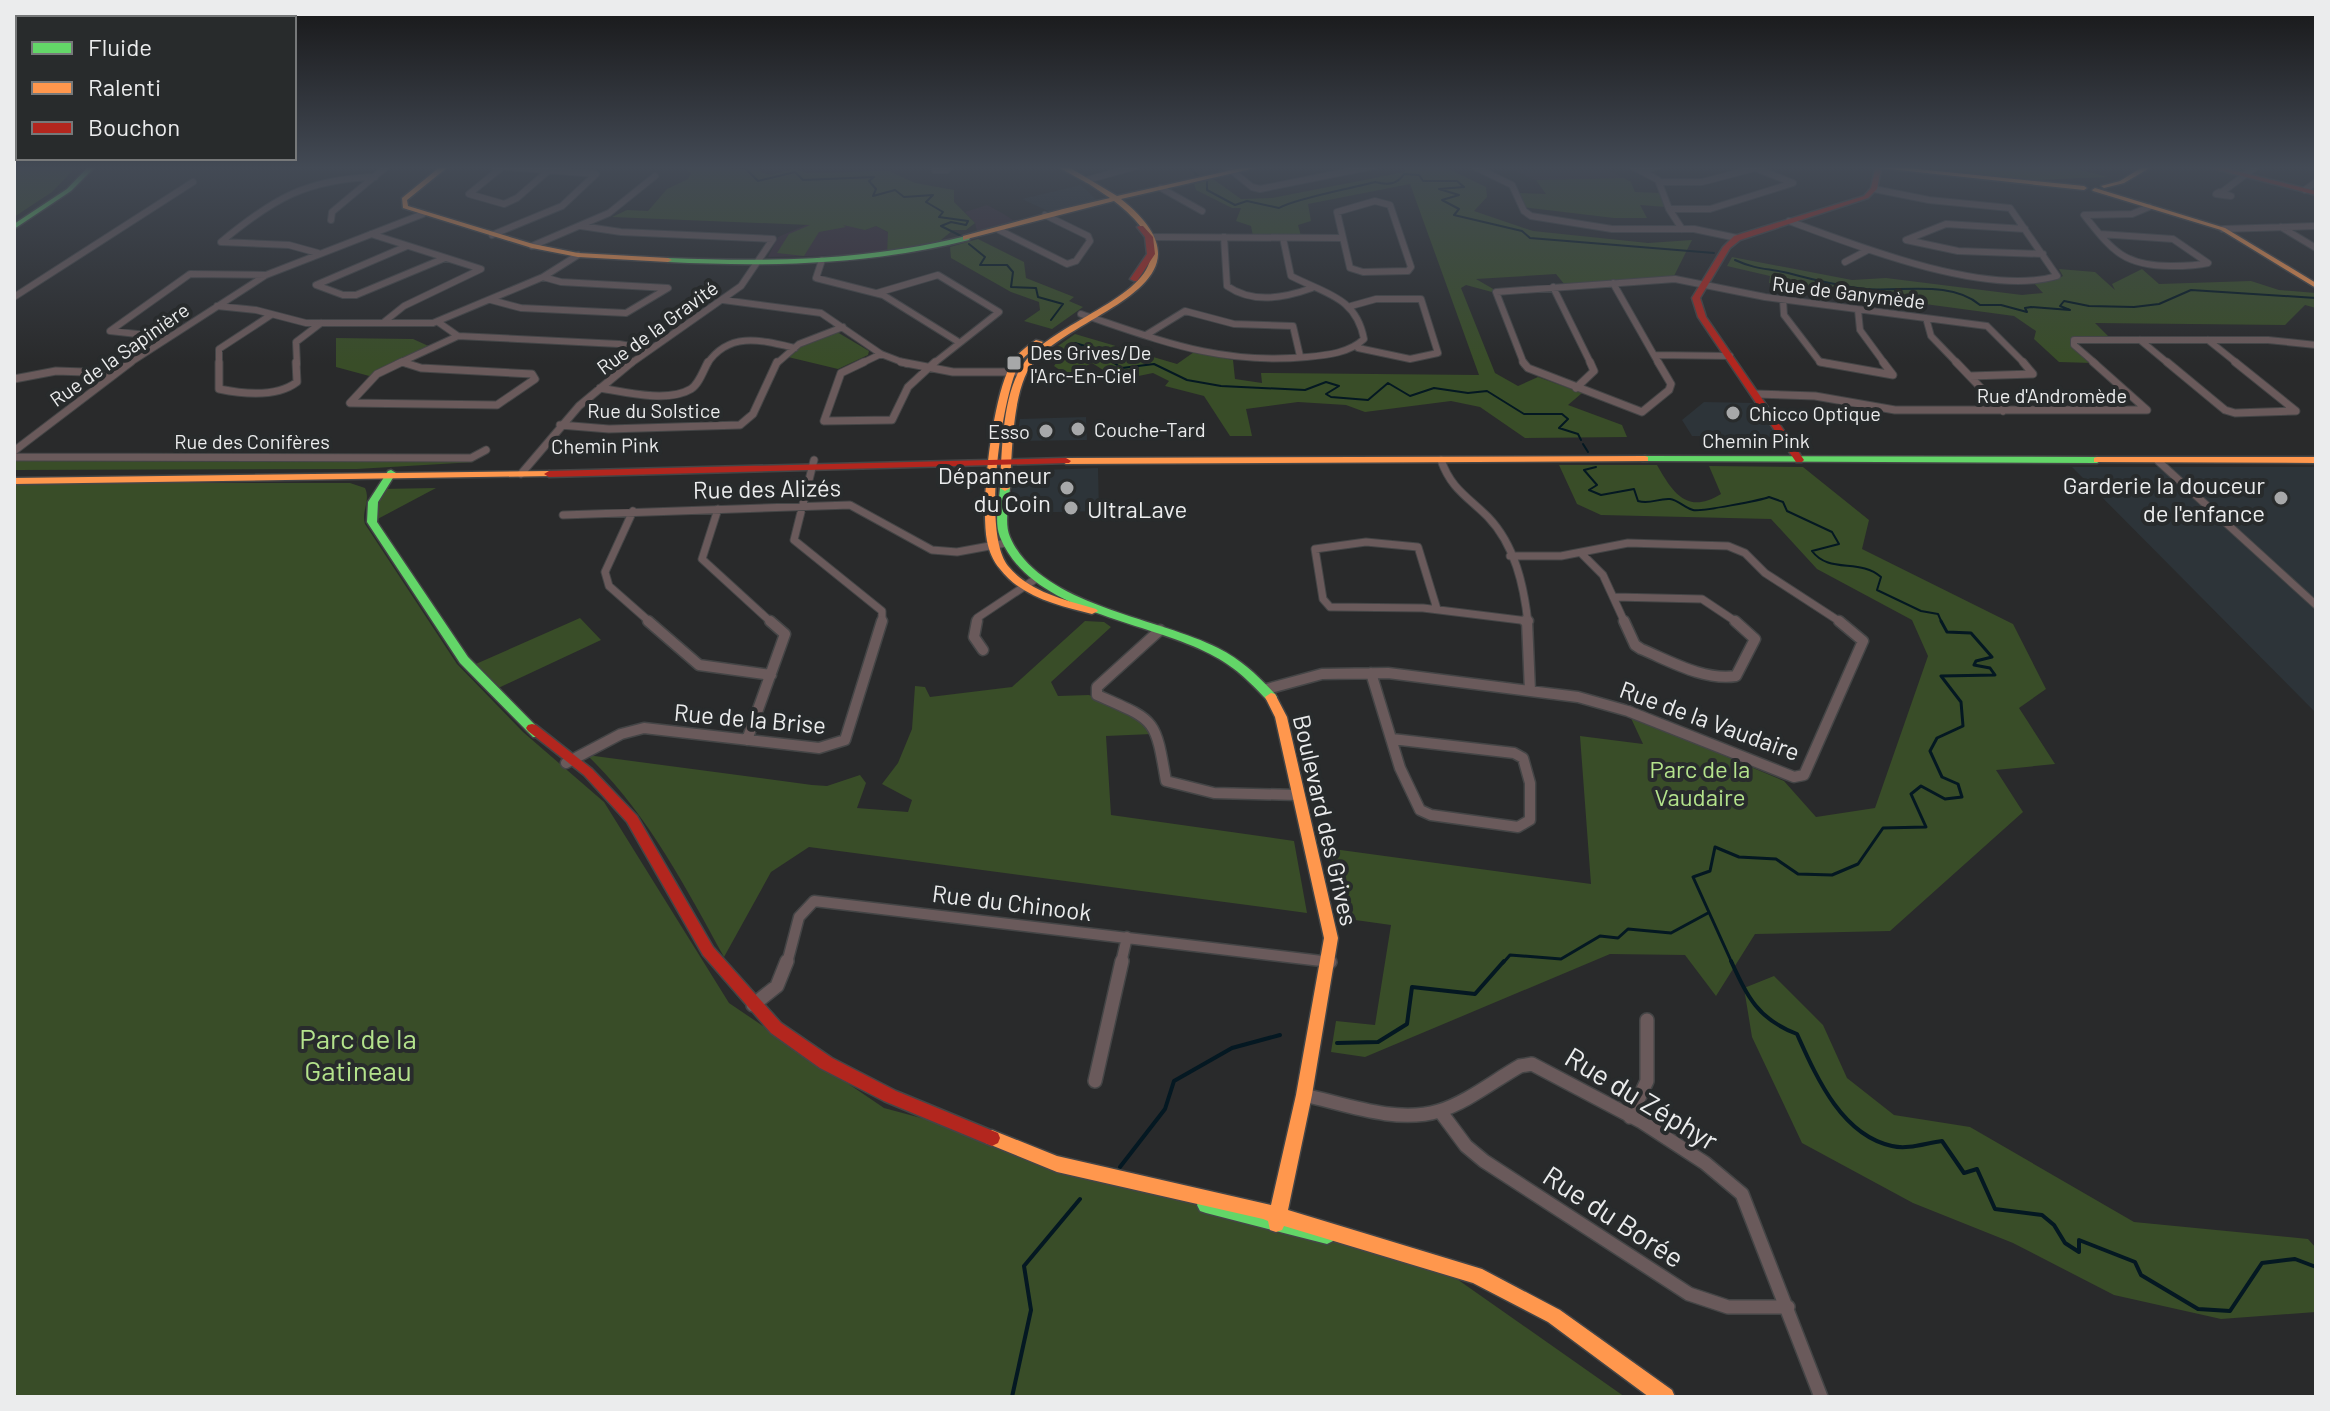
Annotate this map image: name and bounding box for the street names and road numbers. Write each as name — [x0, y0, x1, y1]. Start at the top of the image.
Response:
street label: Rue de Ganymède — [1771, 271, 1927, 313]
street label: Rue de la Gravité — [592, 275, 722, 379]
street label: Rue de la Sapinière — [45, 297, 193, 411]
street label: Rue d'Andromède — [1977, 383, 2127, 407]
street label: Rue du Solstice — [587, 398, 721, 422]
street label: Chemin Pink — [1702, 428, 1810, 452]
street label: Rue des Conifères — [174, 429, 330, 453]
street label: Chemin Pink — [551, 432, 659, 458]
street label: Rue des Alizés — [693, 472, 841, 504]
street label: Rue de la Vaudaire — [1616, 674, 1804, 766]
street label: Rue de la Brise — [673, 697, 827, 739]
street label: Boulevard des Grives — [1288, 712, 1364, 928]
street label: Rue du Chinook — [931, 878, 1093, 926]
street label: Rue du Zéphyr — [1559, 1039, 1725, 1157]
street label: Rue du Borée — [1537, 1158, 1691, 1274]

